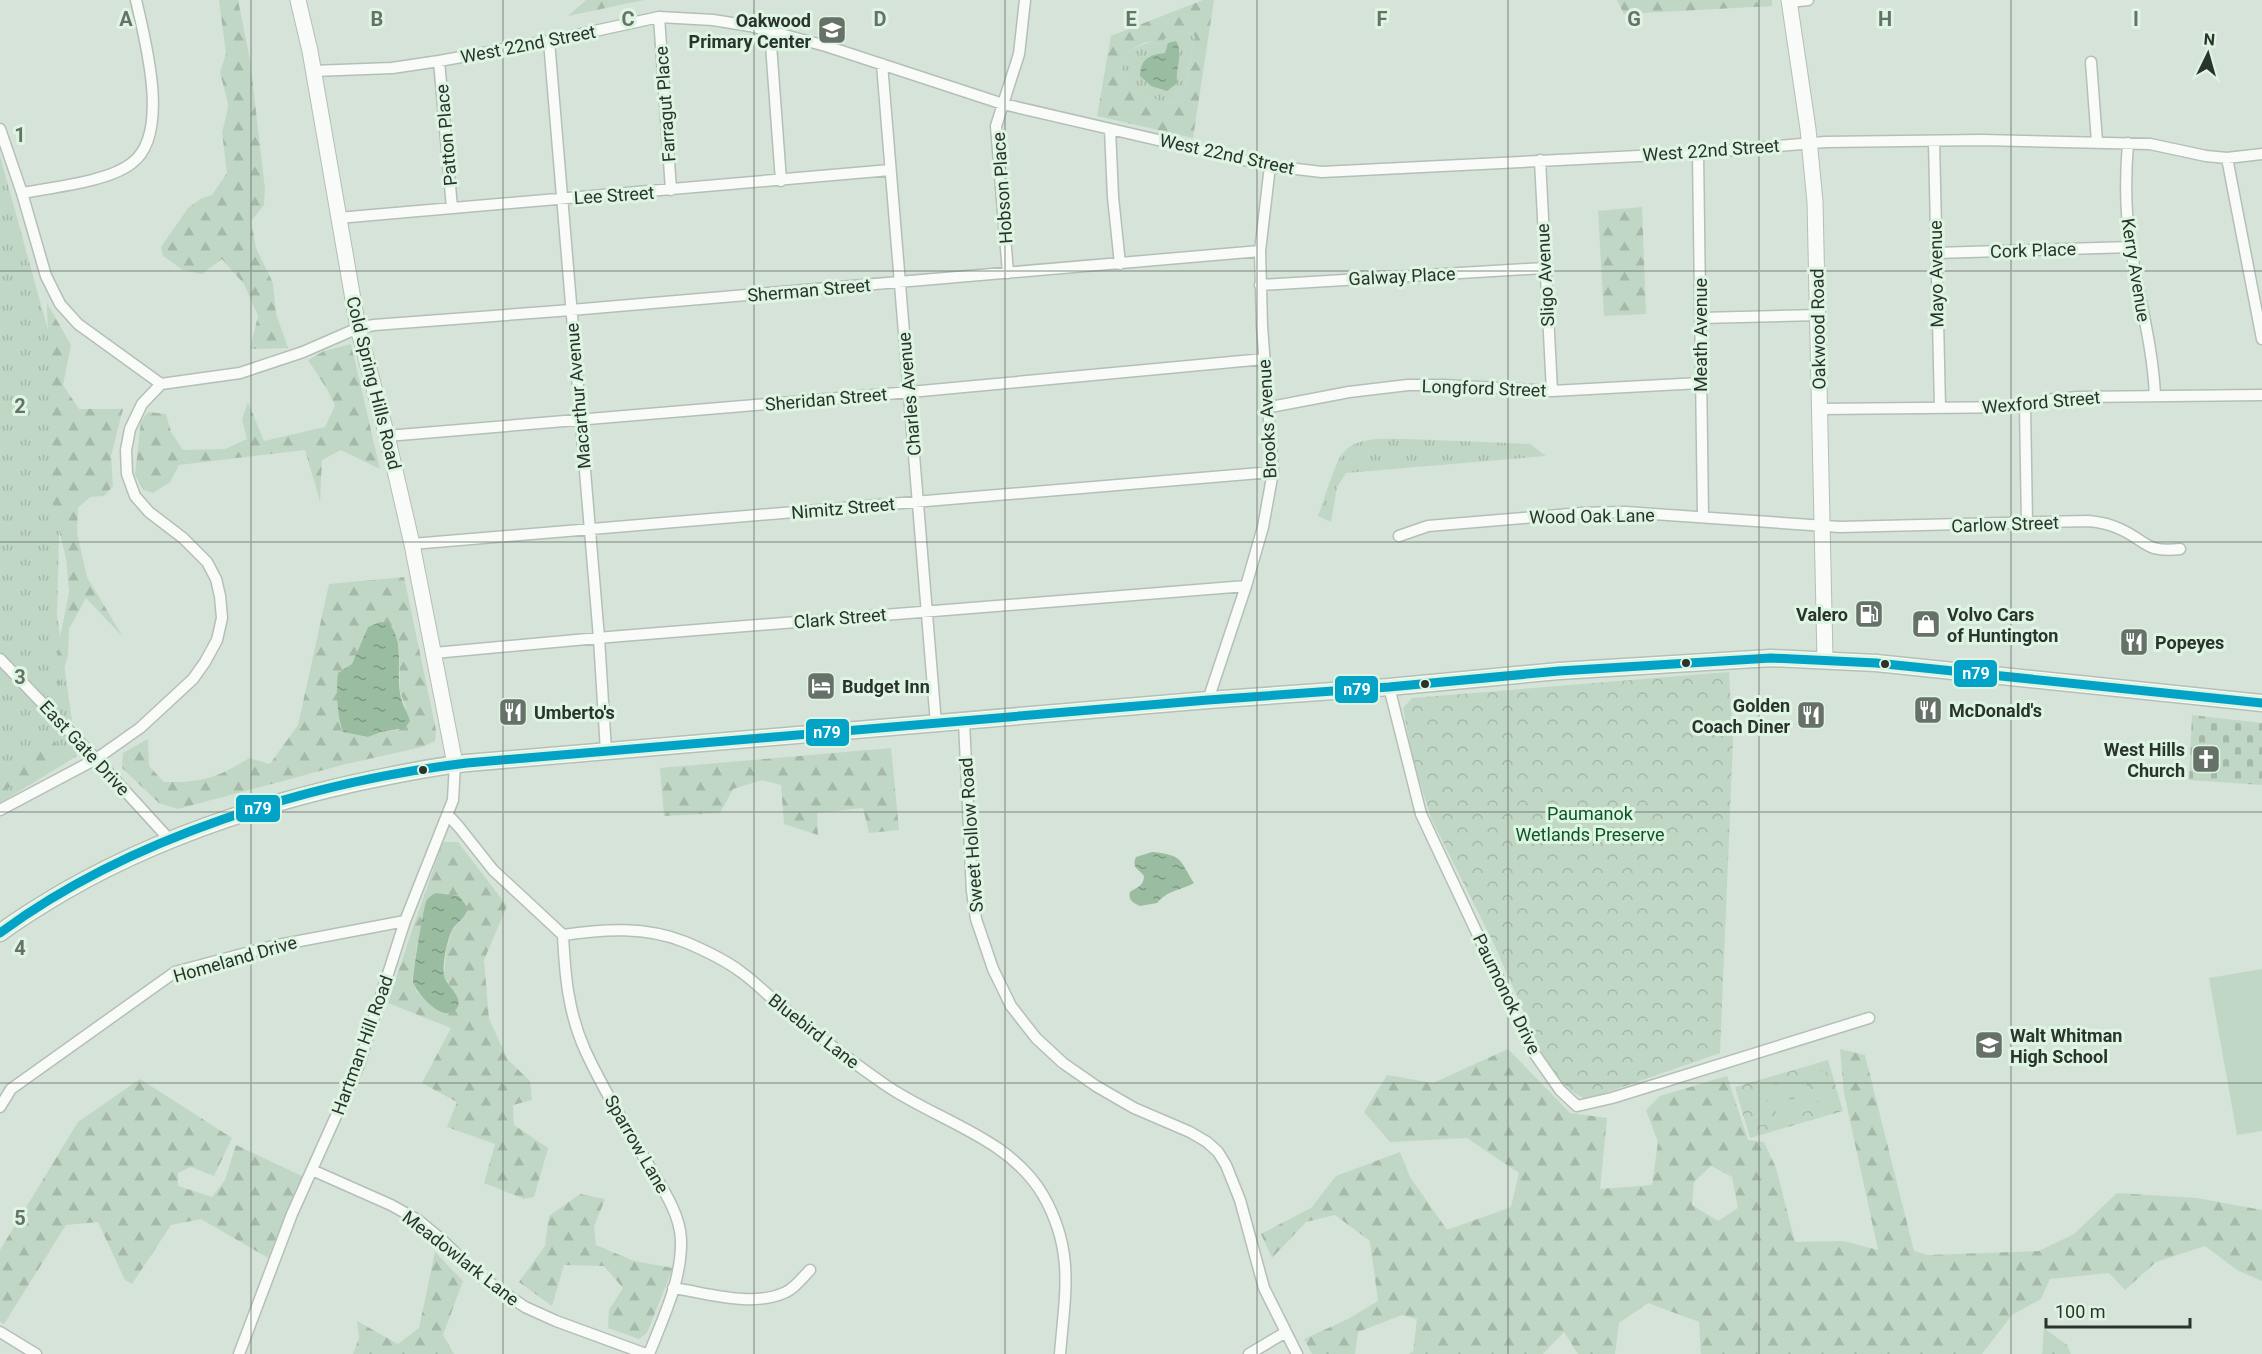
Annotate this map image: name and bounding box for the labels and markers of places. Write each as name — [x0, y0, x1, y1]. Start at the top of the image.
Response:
place label: Oakwood Primary Center — [689, 10, 811, 52]
school or university icon: Oakwood Primary Center — [816, 14, 848, 46]
fuel station icon: Valero — [1853, 598, 1885, 630]
place label: Valero — [1796, 604, 1848, 625]
place label: Volvo Cars of Huntington — [1947, 604, 2058, 646]
shop icon: Volvo Cars of Huntington — [1910, 608, 1942, 640]
restaurant icon: Popeyes — [2118, 626, 2150, 658]
place label: Popeyes — [2155, 632, 2224, 653]
unlabelled marker — [1680, 657, 1692, 669]
unlabelled marker — [1879, 658, 1891, 670]
hotel icon: Budget Inn — [805, 670, 837, 702]
place label: Budget Inn — [842, 676, 930, 697]
unlabelled marker — [1419, 678, 1431, 690]
restaurant icon: McDonald's — [1912, 694, 1944, 726]
place label: Golden Coach Diner — [1692, 695, 1790, 737]
restaurant icon: Umberto's — [497, 696, 529, 728]
restaurant icon: Golden Coach Diner — [1795, 699, 1827, 731]
place label: McDonald's — [1949, 700, 2042, 721]
place label: Umberto's — [534, 702, 615, 723]
place label: West Hills Church — [2104, 739, 2185, 781]
church icon: West Hills Church — [2190, 743, 2222, 775]
unlabelled marker — [417, 764, 429, 776]
place label: Walt Whitman High School — [2010, 1025, 2122, 1067]
school or university icon: Walt Whitman High School — [1973, 1029, 2005, 1061]

